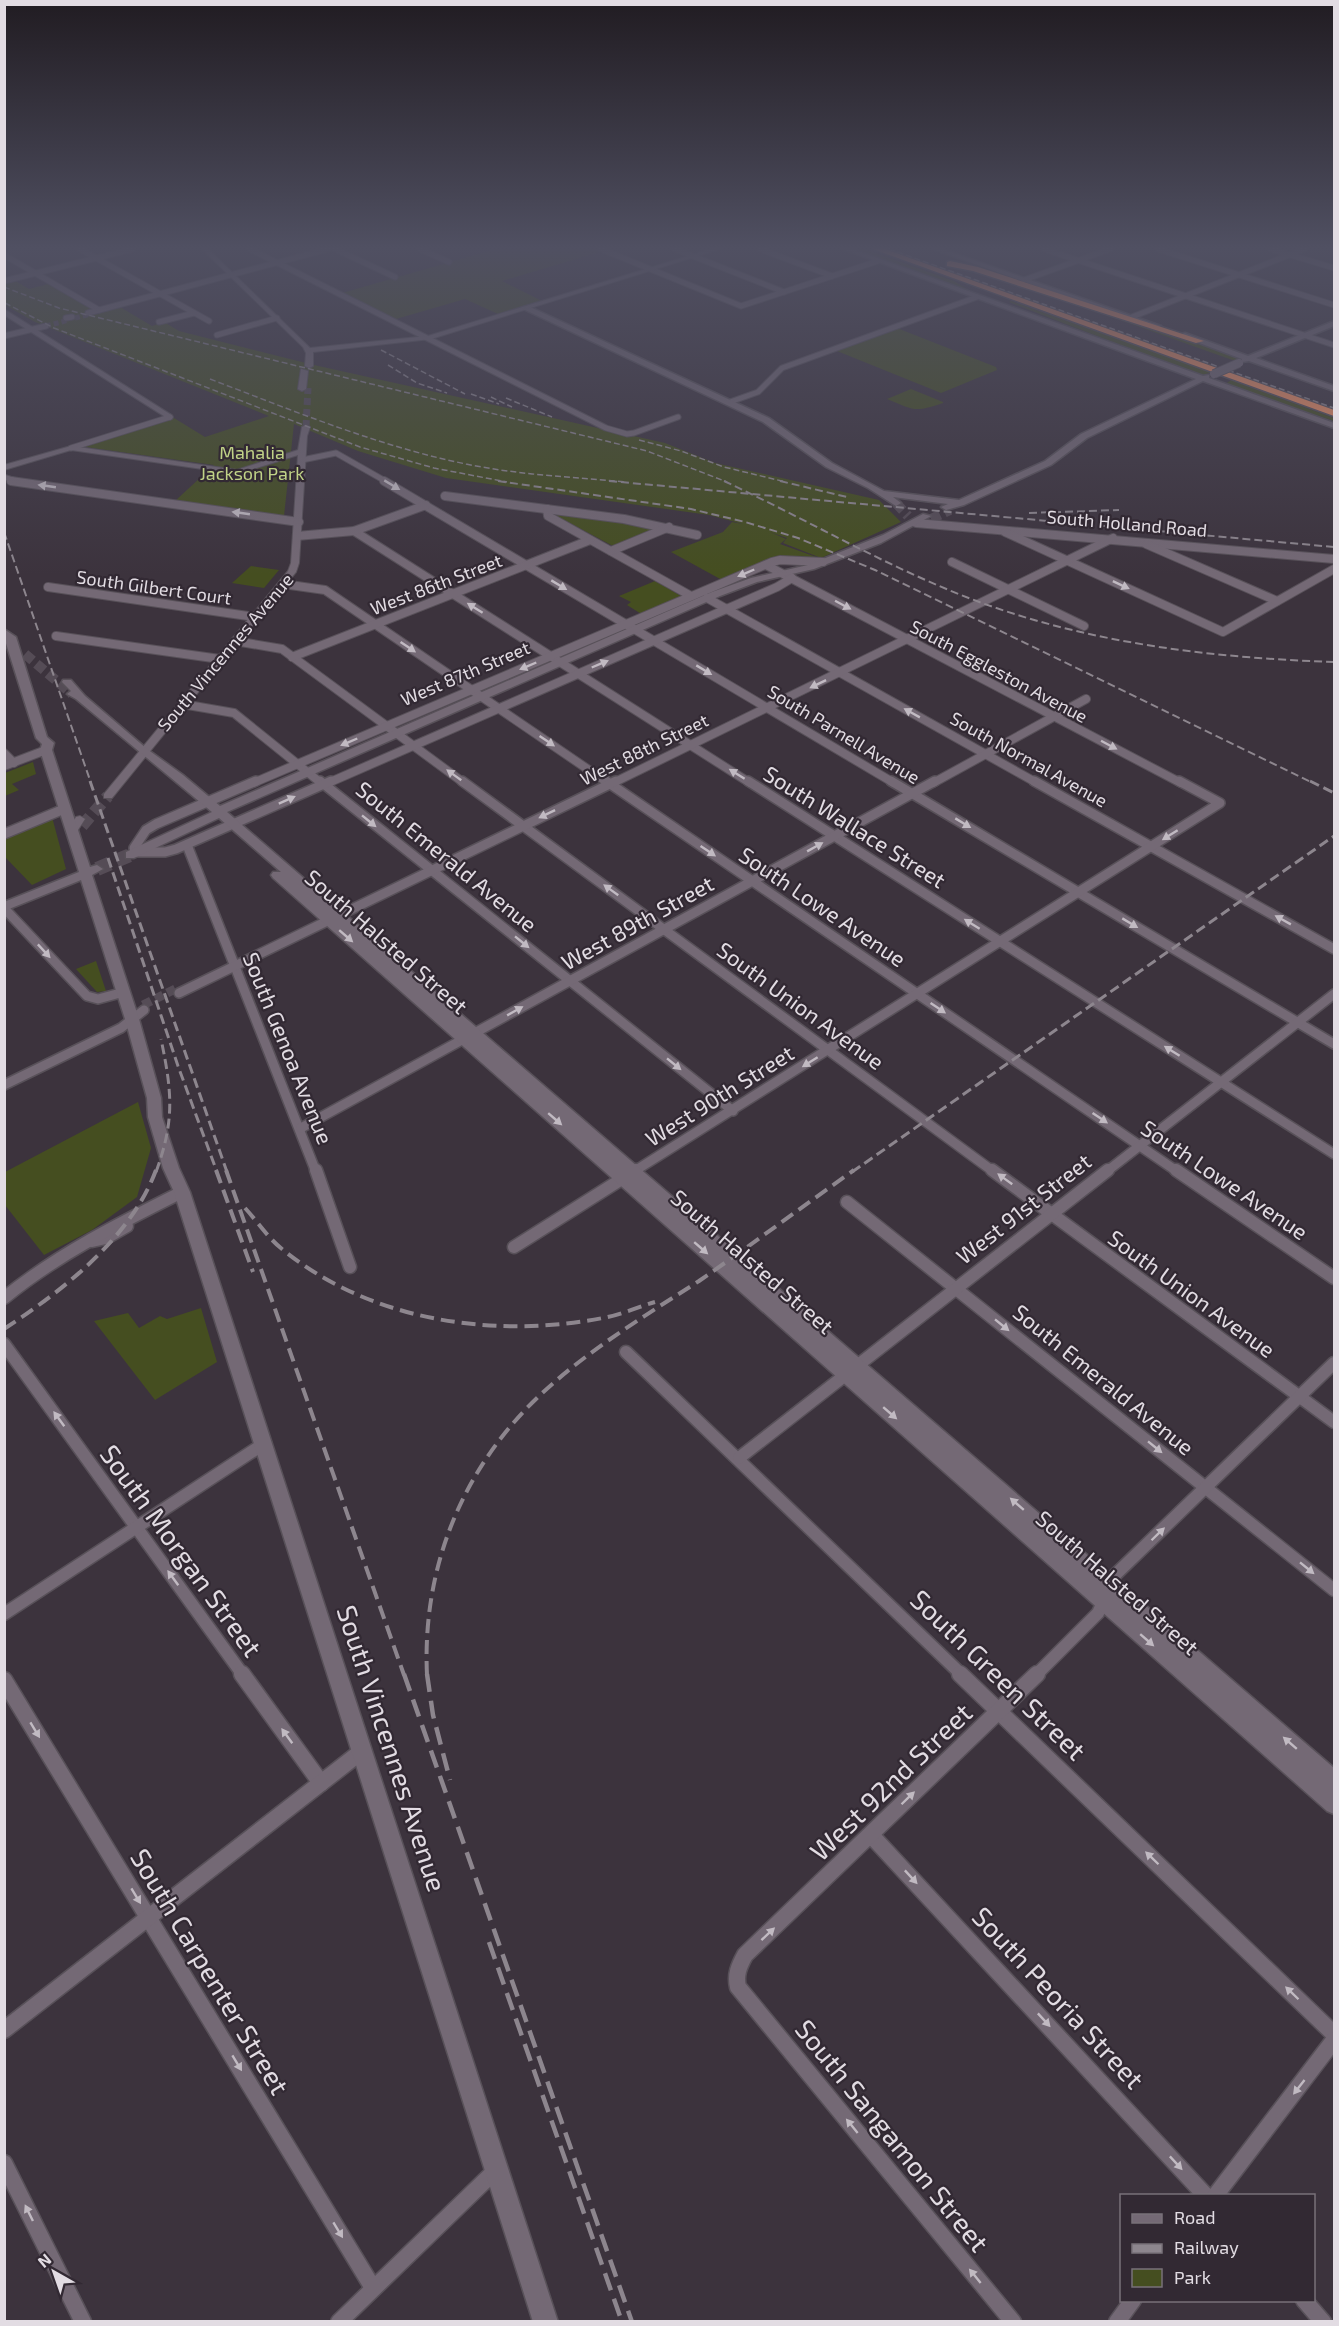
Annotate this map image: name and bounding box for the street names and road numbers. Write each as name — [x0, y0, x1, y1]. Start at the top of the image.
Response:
street label: South Holland Road — [1046, 505, 1208, 541]
street label: West 86th Street — [367, 549, 505, 619]
street label: South Gilbert Court — [75, 565, 233, 609]
street label: South Vincennes Avenue — [153, 569, 297, 735]
street label: South Eggleston Avenue — [907, 615, 1091, 727]
street label: West 87th Street — [397, 636, 533, 710]
street label: South Parnell Avenue — [764, 680, 924, 788]
street label: South Normal Avenue — [946, 707, 1112, 811]
street label: West 88th Street — [576, 708, 712, 789]
street label: South Wallace Street — [759, 759, 951, 893]
street label: South Emerald Avenue — [351, 775, 543, 937]
street label: South Lowe Avenue — [735, 841, 911, 971]
street label: South Halsted Street — [300, 863, 474, 1019]
street label: West 89th Street — [556, 869, 718, 975]
street label: South Union Avenue — [713, 936, 889, 1074]
street label: South Genoa Avenue — [239, 948, 339, 1148]
street label: West 90th Street — [640, 1039, 798, 1151]
street label: South Lowe Avenue — [1137, 1114, 1313, 1244]
street label: West 91st Street — [951, 1147, 1095, 1269]
street label: South Halsted Street — [666, 1183, 840, 1339]
street label: South Union Avenue — [1104, 1224, 1280, 1362]
street label: South Emerald Avenue — [1008, 1298, 1200, 1460]
street label: South Morgan Street — [94, 1438, 270, 1663]
street label: South Halsted Street — [1031, 1504, 1205, 1660]
street label: South Green Street — [905, 1582, 1093, 1766]
street label: South Vincennes Avenue — [332, 1601, 454, 1895]
street label: West 92nd Street — [802, 1696, 978, 1866]
street label: South Carpenter Street — [124, 1842, 297, 2100]
street label: South Peoria Street — [967, 1899, 1151, 2095]
street label: South Sangamon Street — [789, 2013, 996, 2258]

